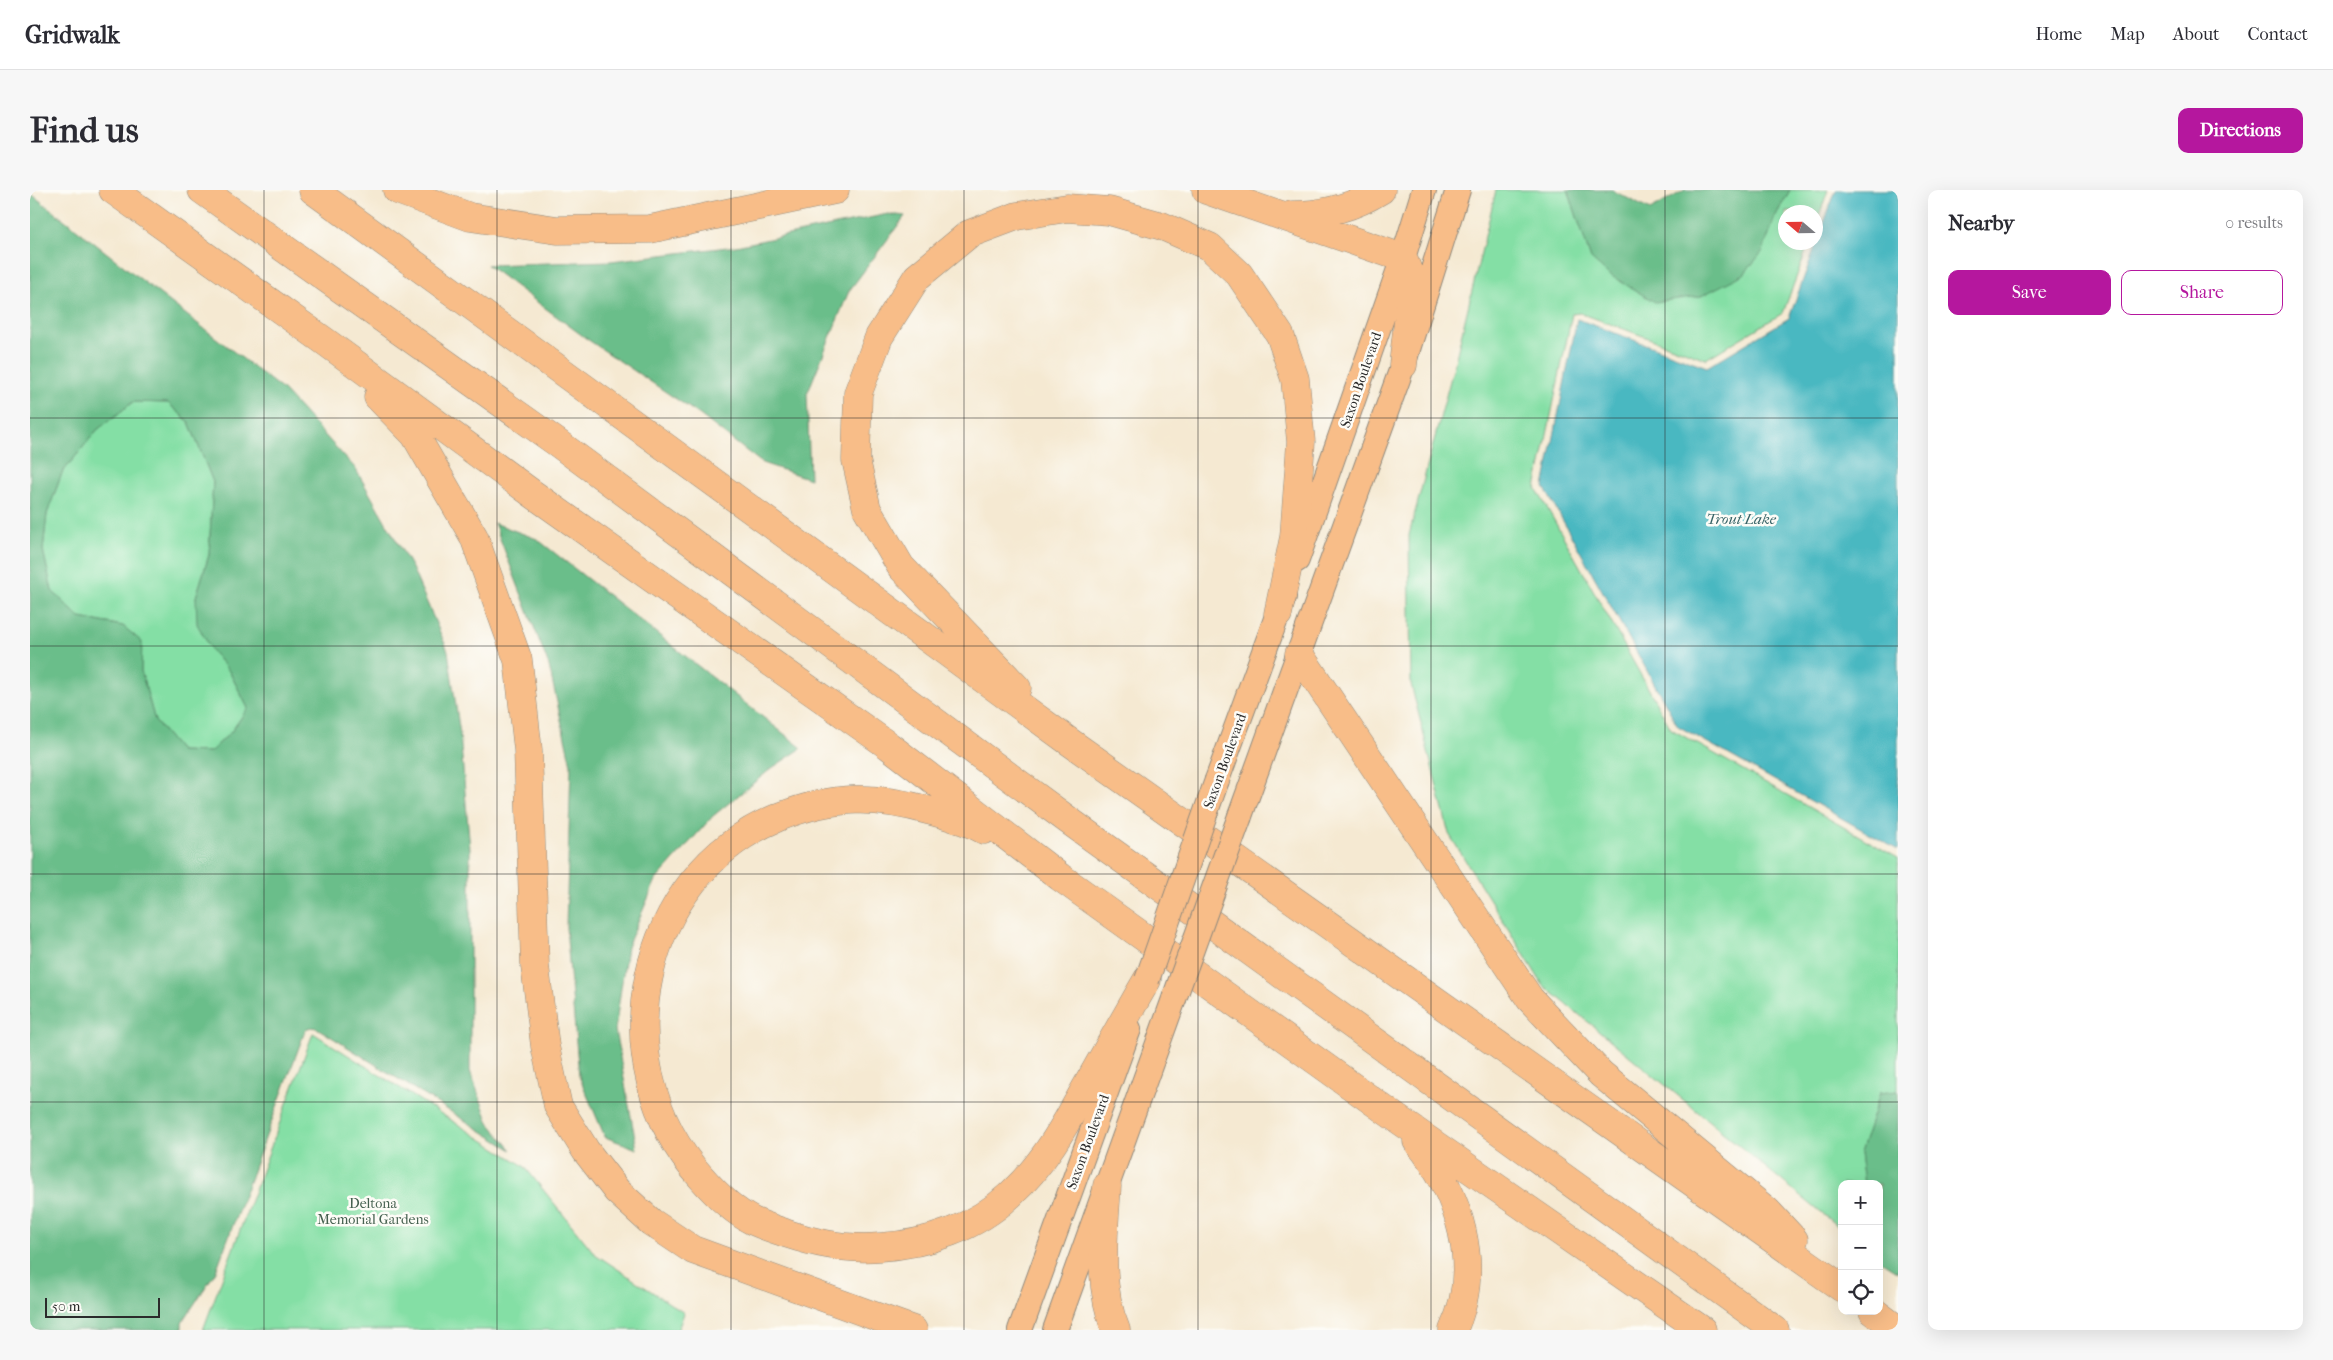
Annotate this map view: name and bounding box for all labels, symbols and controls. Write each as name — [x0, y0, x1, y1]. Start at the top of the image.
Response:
text: Gridwalk — [25, 21, 120, 49]
text: Home — [2035, 24, 2082, 45]
text: Map — [2110, 24, 2145, 45]
text: About — [2173, 24, 2219, 45]
text: Contact — [2247, 24, 2308, 45]
button: Directions — [2178, 108, 2303, 153]
text: Find us — [30, 110, 139, 151]
north arrow — [1778, 205, 1823, 250]
text: Nearby — [1948, 211, 2014, 235]
text: 0 results — [2225, 213, 2283, 232]
button: Save — [1948, 270, 2111, 315]
button: Share — [2121, 270, 2283, 315]
street label: Saxon Boulevard — [1337, 330, 1385, 430]
water label: Trout Lake — [1706, 510, 1777, 528]
street label: Saxon Boulevard — [1200, 711, 1250, 811]
street label: Saxon Boulevard — [1063, 1092, 1113, 1192]
map controls — [1838, 1180, 1883, 1315]
button: + — [1838, 1180, 1883, 1225]
park label: Deltona Memorial Gardens — [317, 1195, 429, 1228]
button: − — [1838, 1225, 1883, 1270]
button: locate — [1838, 1270, 1883, 1315]
scale bar — [45, 1295, 160, 1318]
text: 50 m — [52, 1298, 80, 1315]

